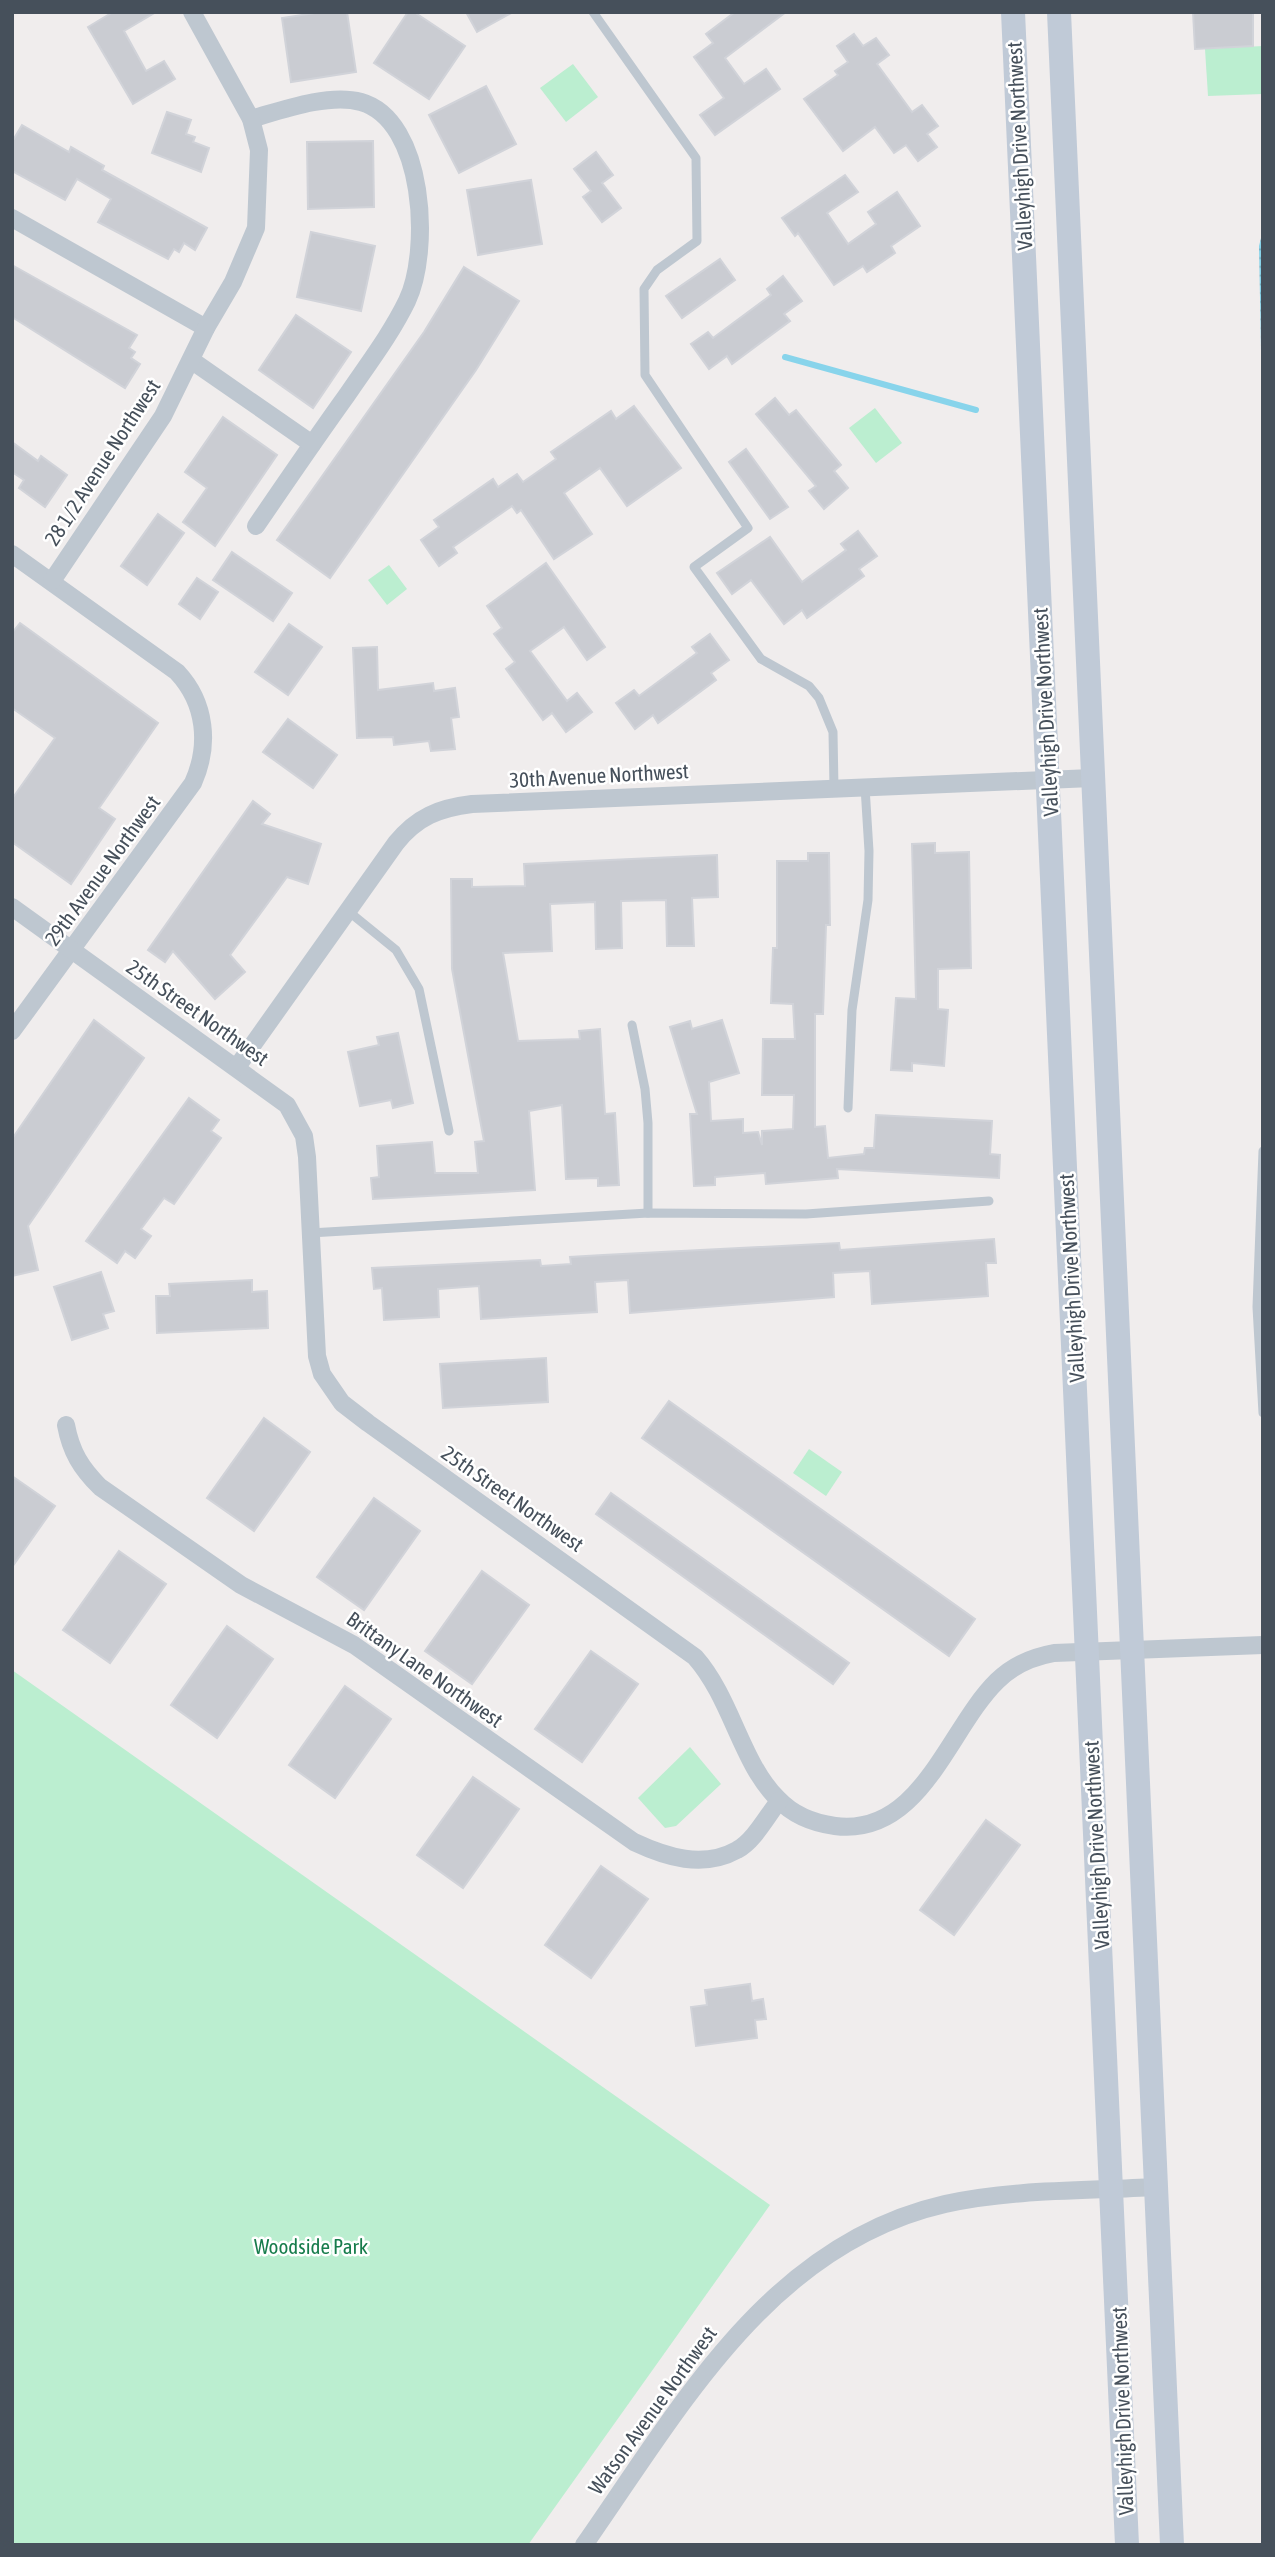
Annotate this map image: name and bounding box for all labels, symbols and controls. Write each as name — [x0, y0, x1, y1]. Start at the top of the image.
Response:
street label: Valleyhigh Drive Northwest — [1002, 41, 1036, 251]
street label: 28 1/2 Avenue Northwest — [39, 374, 165, 550]
street label: Valleyhigh Drive Northwest — [1028, 607, 1062, 817]
street label: 30th Avenue Northwest — [509, 758, 689, 792]
street label: 29th Avenue Northwest — [39, 790, 165, 950]
street label: 25th Street Northwest — [122, 954, 274, 1070]
street label: Valleyhigh Drive Northwest — [1054, 1173, 1088, 1383]
street label: 25th Street Northwest — [437, 1440, 589, 1556]
street label: Brittany Lane Northwest — [342, 1606, 508, 1732]
street label: Valleyhigh Drive Northwest — [1079, 1740, 1113, 1950]
park label: Woodside Park — [254, 2234, 368, 2258]
street label: Valleyhigh Drive Northwest — [1106, 2306, 1138, 2516]
street label: Watson Avenue Northwest — [583, 2321, 721, 2499]

